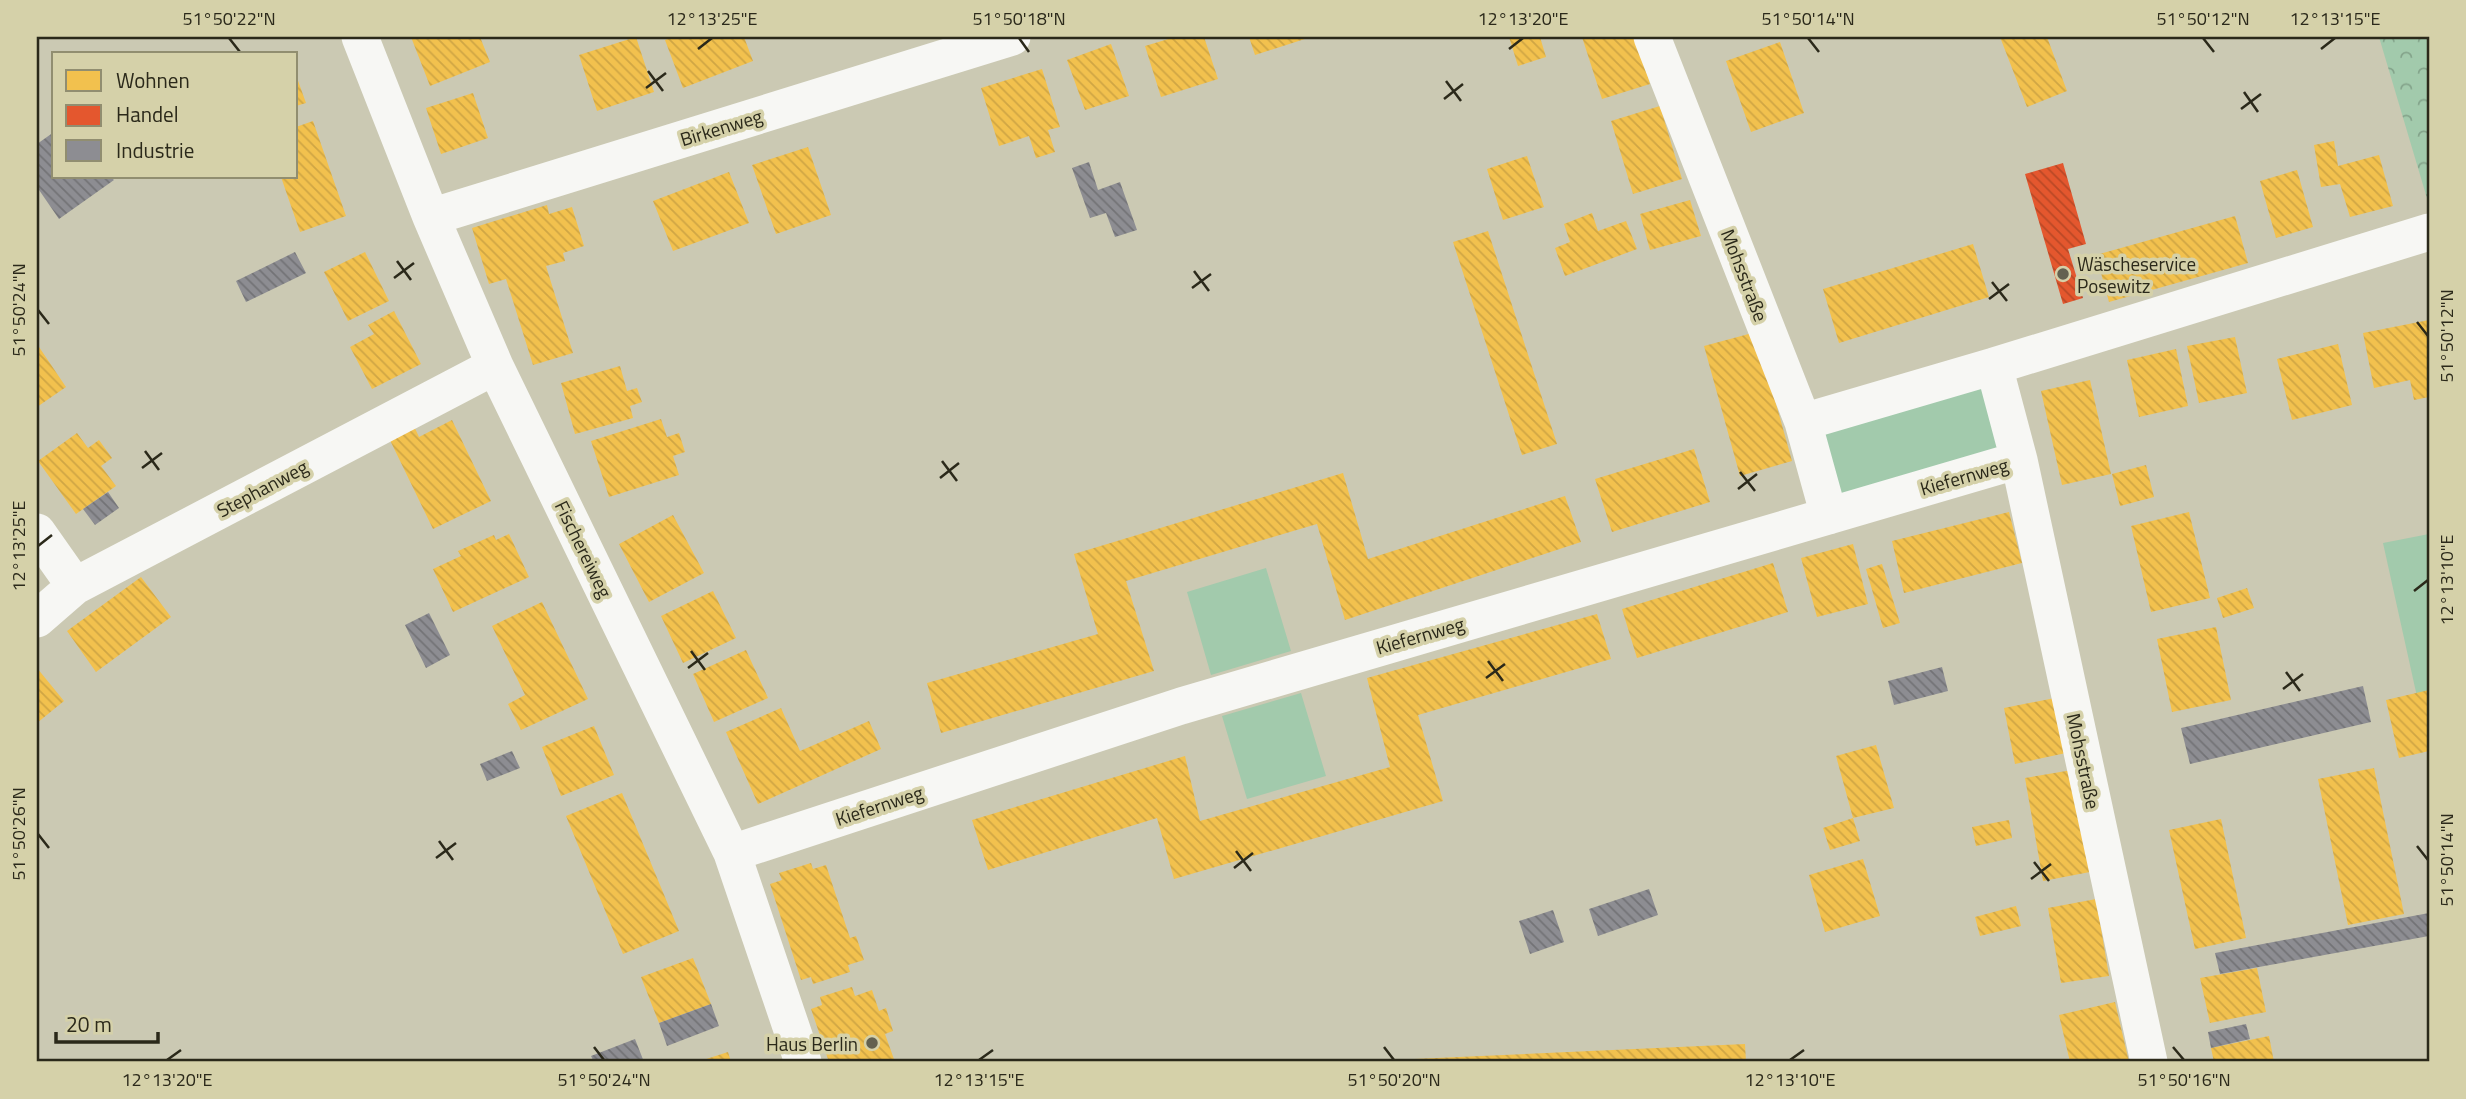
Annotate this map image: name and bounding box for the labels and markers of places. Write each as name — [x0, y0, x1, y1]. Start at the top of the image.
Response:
place label: Wäscheservice Posewitz — [2077, 249, 2196, 300]
marker: Wäscheservice Posewitz — [2055, 266, 2071, 282]
place label: Haus Berlin — [766, 1029, 858, 1058]
marker: Haus Berlin — [864, 1035, 880, 1051]

